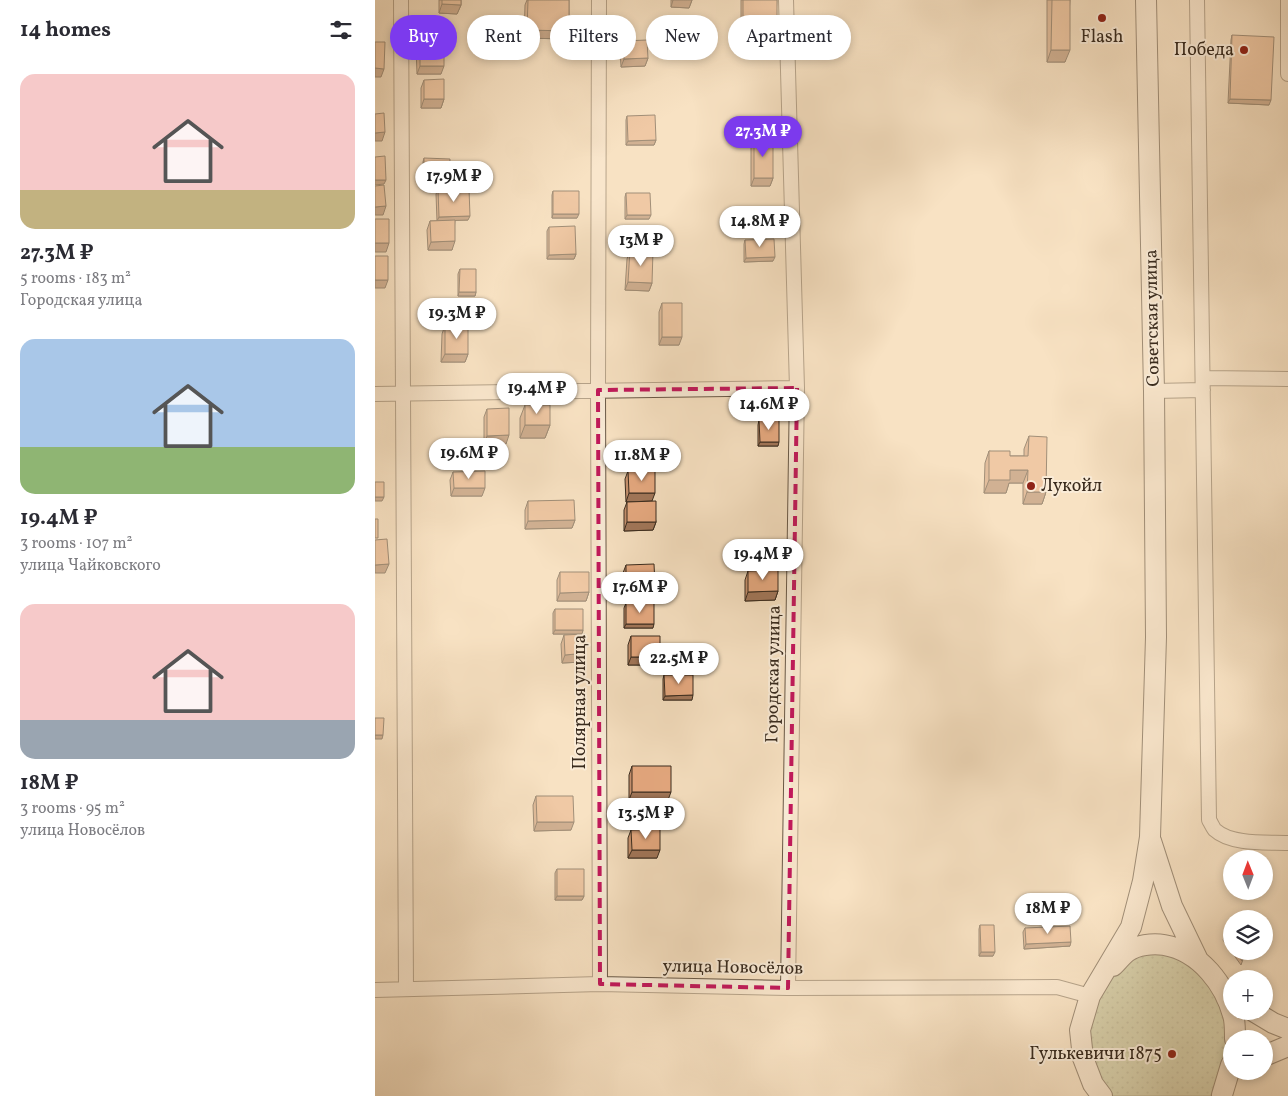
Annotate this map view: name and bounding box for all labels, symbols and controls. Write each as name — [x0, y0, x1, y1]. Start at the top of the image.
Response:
marker: Flash — [1096, 12, 1108, 24]
chip: Buy — [390, 15, 457, 60]
chip: Rent — [467, 15, 540, 60]
chip: Filters — [550, 15, 636, 60]
chip: New — [646, 15, 718, 60]
chip: Apartment — [728, 15, 851, 60]
text: 14 homes — [20, 16, 111, 45]
icon: filters — [327, 16, 355, 44]
place label: Flash — [1081, 25, 1124, 50]
place label: Победа — [1174, 38, 1234, 63]
marker: Победа — [1238, 44, 1250, 56]
icon: home — [143, 106, 233, 196]
pin: 27.3M ₽ — [717, 116, 809, 158]
text: 27.3M ₽ — [735, 121, 791, 143]
pin: 17.9M ₽ — [408, 160, 500, 203]
text: 17.9M ₽ — [426, 166, 482, 188]
pin: 14.8M ₽ — [714, 206, 806, 248]
text: 14.8M ₽ — [730, 211, 790, 233]
pin: 13M ₽ — [606, 224, 676, 267]
text: 13M ₽ — [619, 230, 663, 252]
text: 27.3M ₽ — [20, 239, 94, 268]
street label: Советская улица — [1139, 249, 1167, 387]
text: 5 rooms · 183 m² — [20, 268, 131, 290]
text: Городская улица — [20, 290, 142, 312]
pin: 19.3M ₽ — [411, 298, 503, 340]
text: 19.3M ₽ — [428, 303, 486, 325]
icon: home — [143, 371, 233, 461]
pin: 19.4M ₽ — [491, 372, 583, 415]
text: 19.4M ₽ — [507, 378, 567, 400]
pin: 14.6M ₽ — [723, 388, 815, 431]
text: 14.6M ₽ — [739, 394, 799, 416]
pin: 19.6M ₽ — [423, 438, 515, 480]
pin: 11.8M ₽ — [596, 440, 688, 482]
text: 19.6M ₽ — [440, 443, 498, 465]
text: 11.8M ₽ — [614, 445, 670, 467]
place label: Лукойл — [1041, 474, 1102, 499]
marker: Лукойл — [1025, 480, 1037, 492]
text: 19.4M ₽ — [20, 504, 98, 533]
text: 3 rooms · 107 m² — [20, 533, 133, 555]
pin: 19.4M ₽ — [717, 538, 809, 581]
text: 19.4M ₽ — [733, 544, 793, 566]
text: улица Чайковского — [20, 555, 161, 577]
pin: 17.6M ₽ — [594, 572, 686, 614]
text: 17.6M ₽ — [612, 577, 668, 599]
street label: Городская улица — [760, 605, 788, 743]
street label: Полярная улица — [568, 635, 593, 769]
icon: home — [143, 636, 233, 726]
pin: 22.5M ₽ — [633, 642, 725, 685]
text: 22.5M ₽ — [650, 648, 708, 670]
text: 18M ₽ — [20, 769, 79, 798]
text: 3 rooms · 95 m² — [20, 798, 125, 820]
pin: 13.5M ₽ — [600, 798, 692, 840]
text: 13.5M ₽ — [618, 803, 674, 825]
text: улица Новосёлов — [20, 820, 145, 842]
north arrow — [1223, 850, 1273, 900]
map controls — [1223, 850, 1273, 1080]
pin: 18M ₽ — [1013, 892, 1083, 935]
text: 18M ₽ — [1026, 898, 1070, 920]
button: layers — [1223, 910, 1273, 960]
street label: улица Новосёлов — [662, 954, 804, 982]
button: + — [1223, 970, 1273, 1020]
button: − — [1223, 1030, 1273, 1080]
place label: Гулькевичи 1875 — [1029, 1042, 1162, 1067]
marker: Гулькевичи 1875 — [1166, 1048, 1178, 1060]

